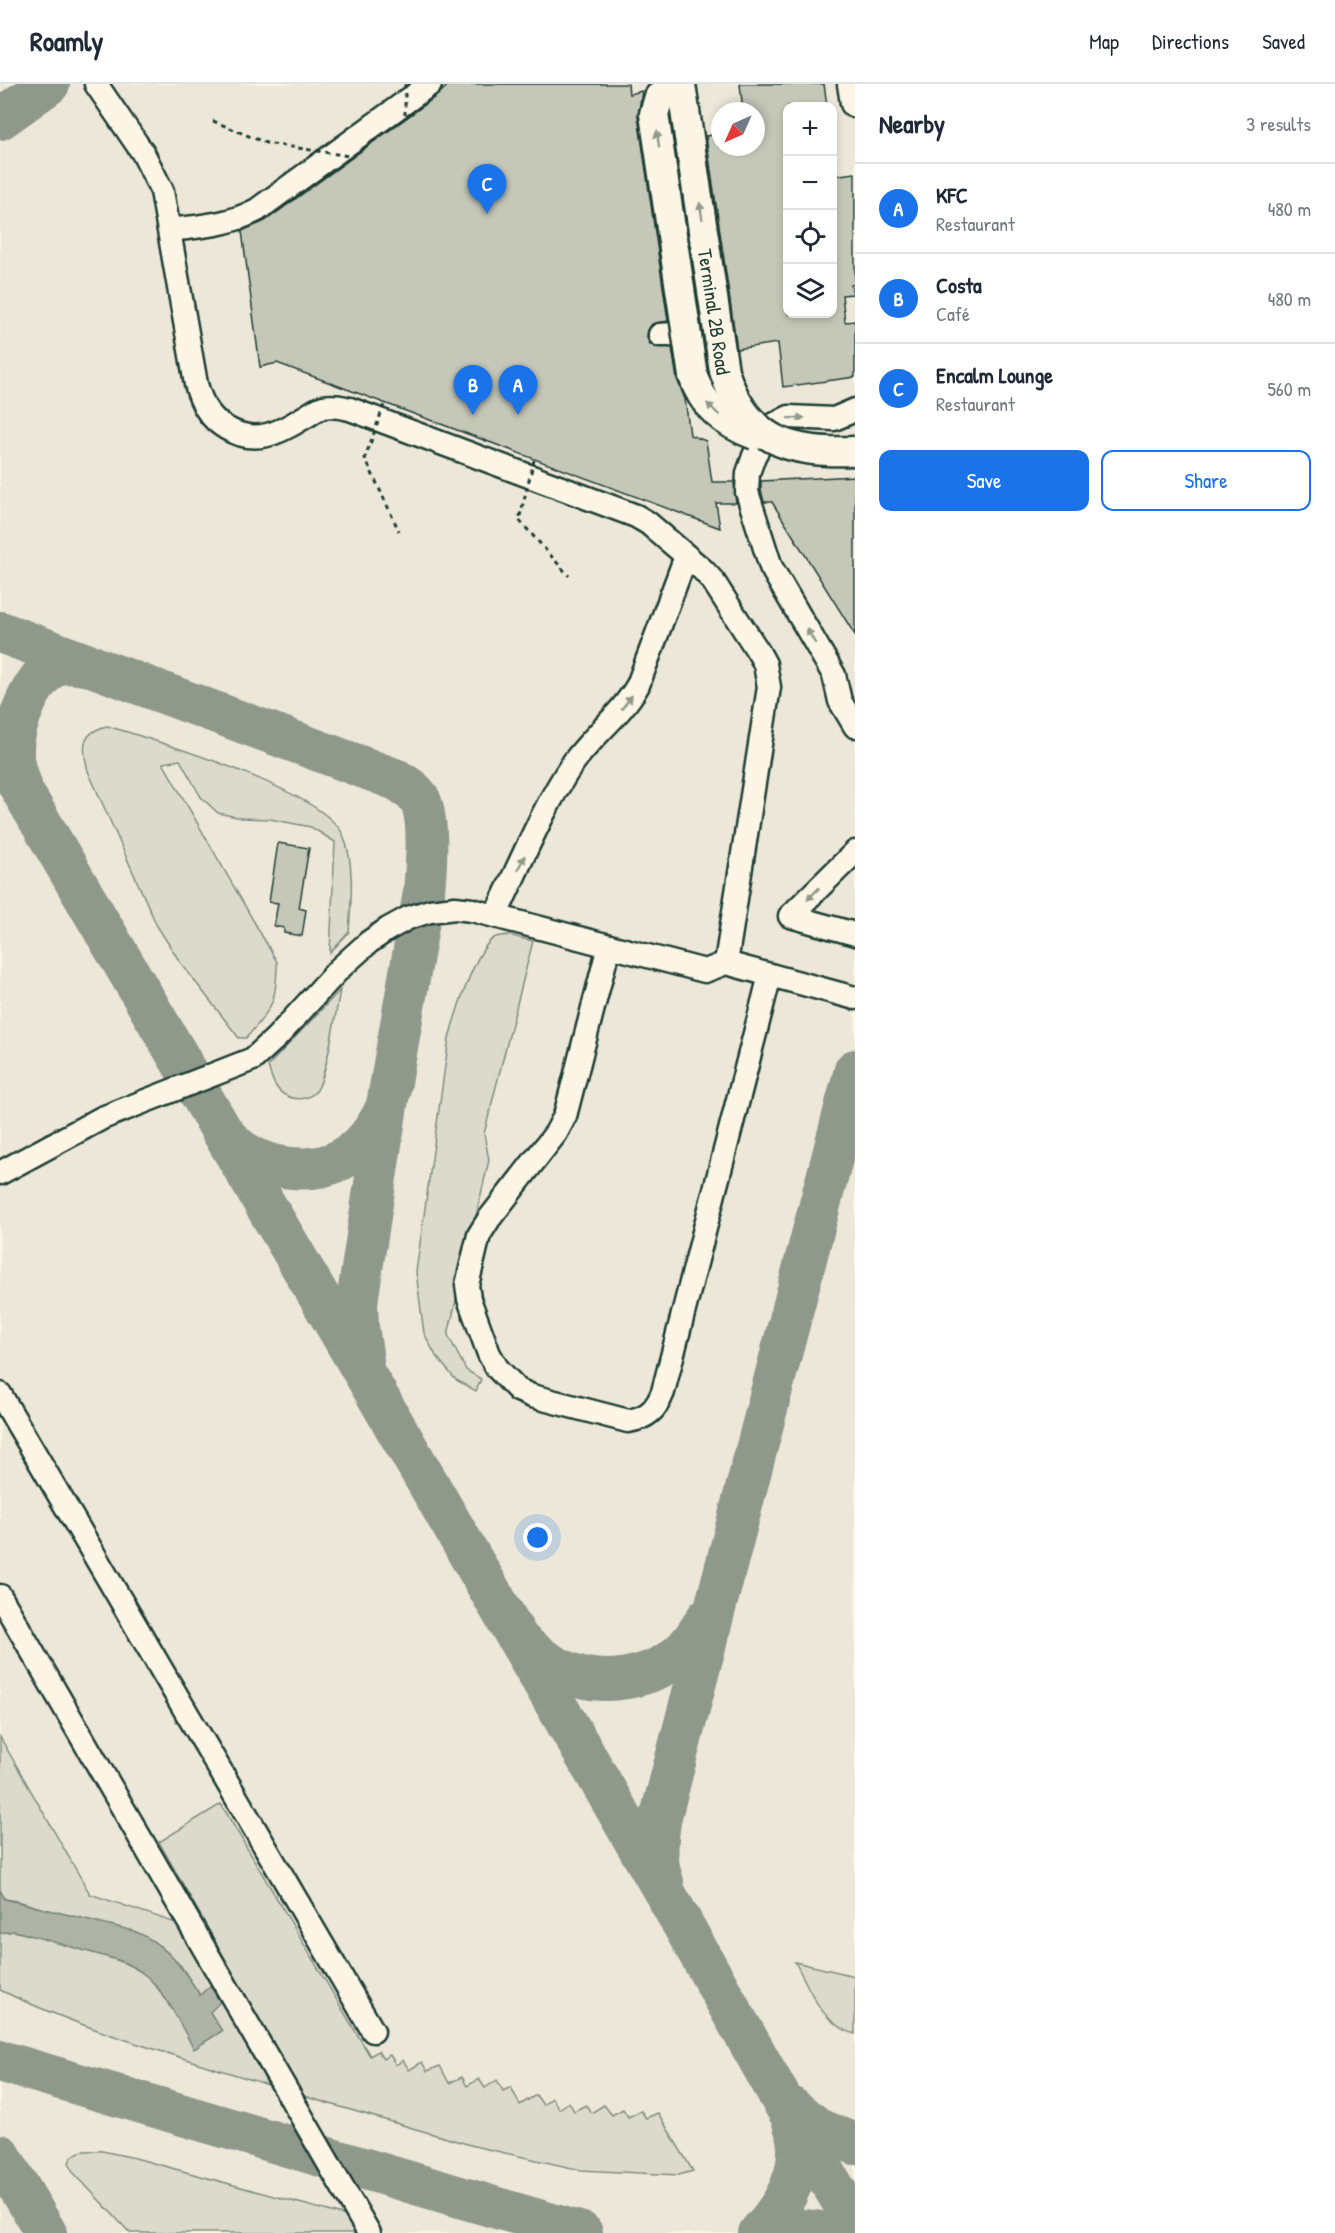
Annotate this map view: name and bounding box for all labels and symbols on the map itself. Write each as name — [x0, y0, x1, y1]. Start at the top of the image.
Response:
north arrow — [711, 102, 765, 156]
one-way arrow — [654, 129, 663, 148]
pin: C — [468, 164, 506, 214]
one-way arrow — [696, 202, 705, 221]
street label: Terminal 2B Road — [692, 247, 738, 376]
pin: B — [454, 366, 492, 415]
pin: A — [498, 366, 538, 415]
one-way arrow — [705, 402, 720, 416]
one-way arrow — [787, 413, 806, 423]
one-way arrow — [806, 627, 816, 644]
one-way arrow — [621, 694, 633, 710]
one-way arrow — [515, 854, 525, 872]
one-way arrow — [807, 886, 821, 900]
your location — [523, 1523, 552, 1552]

